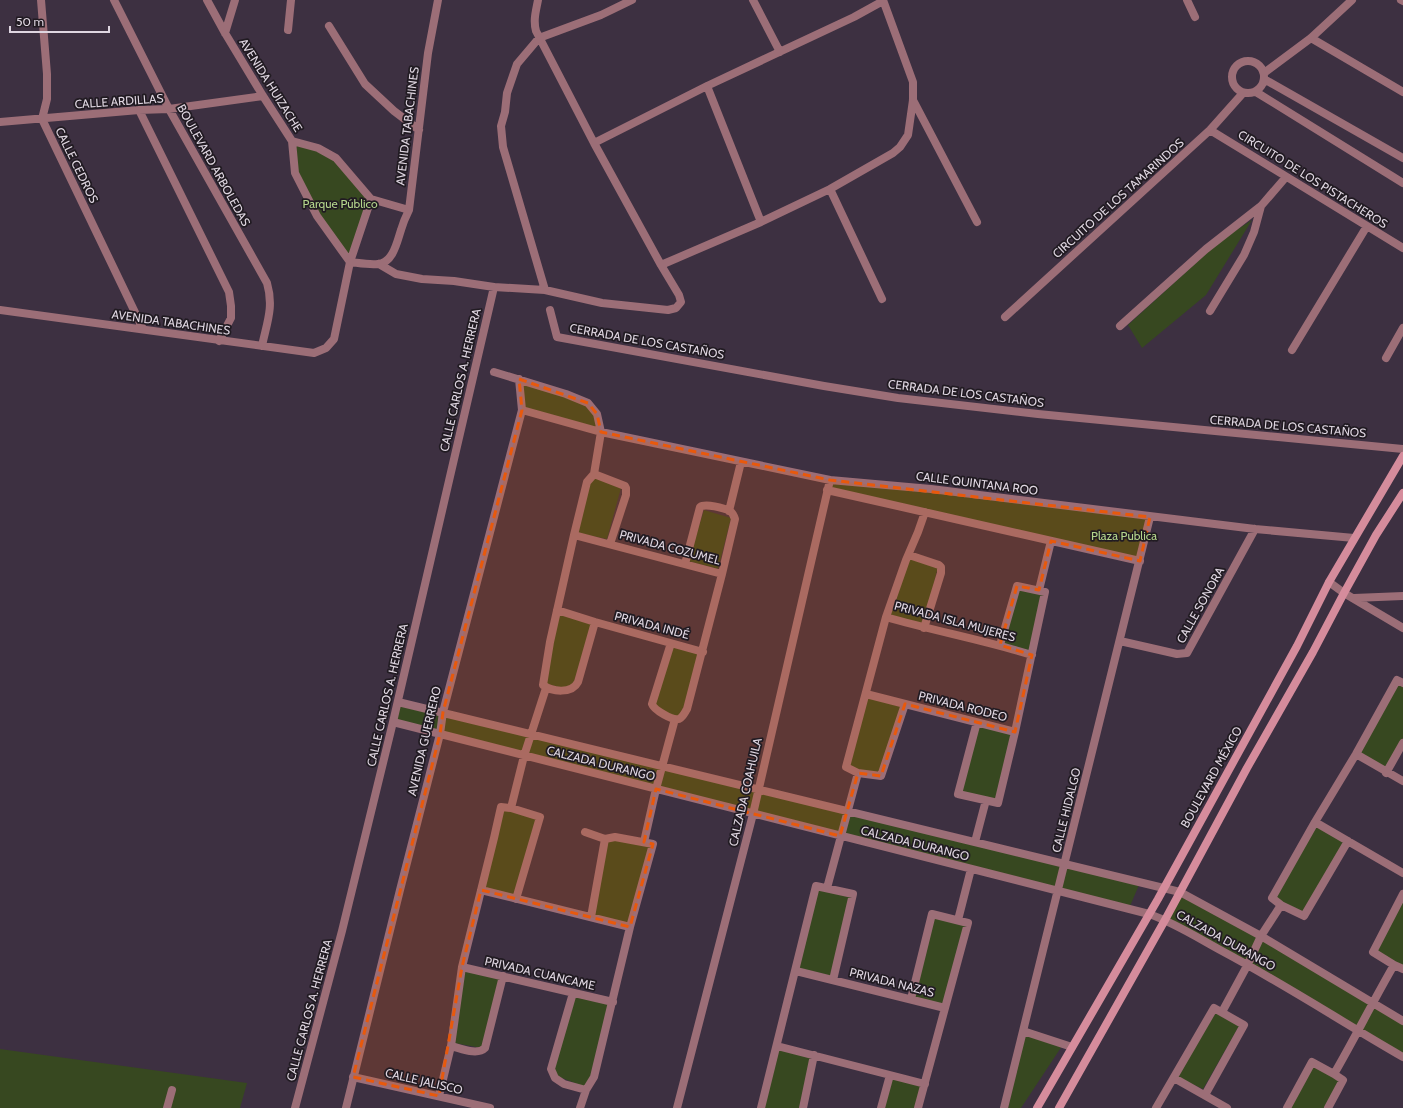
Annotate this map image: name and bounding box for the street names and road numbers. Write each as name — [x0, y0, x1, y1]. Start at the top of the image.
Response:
street label: AVENIDA HUIZACHE — [236, 35, 306, 135]
street label: AVENIDA TABACHINES — [392, 66, 422, 186]
street label: CALLE ARDILLAS — [74, 90, 164, 112]
street label: BOULEVARD ARBOLEDAS — [174, 101, 254, 229]
street label: CALLE CEDROS — [52, 125, 102, 205]
street label: CIRCUITO DE LOS PISTACHEROS — [1235, 127, 1391, 231]
street label: CIRCUITO DE LOS TAMARINDOS — [1049, 135, 1187, 261]
street label: AVENIDA TABACHINES — [111, 306, 231, 338]
street label: CALLE CARLOS A. HERRERA — [436, 306, 484, 453]
street label: CERRADA DE LOS CASTAÑOS — [568, 320, 726, 362]
street label: CERRADA DE LOS CASTAÑOS — [887, 376, 1045, 410]
street label: CERRADA DE LOS CASTAÑOS — [1209, 412, 1367, 440]
street label: CALLE QUINTANA ROO — [915, 468, 1039, 498]
street label: PRIVADA COZUMEL — [618, 526, 722, 568]
street label: CALLE SONORA — [1173, 564, 1227, 646]
street label: PRIVADA ISLA MUJERES — [893, 598, 1017, 644]
street label: PRIVADA INDÉ — [613, 608, 691, 642]
street label: CALLE CARLOS A. HERRERA — [363, 621, 411, 768]
street label: AVENIDA GUERRERO — [404, 685, 444, 797]
street label: PRIVADA RODEO — [917, 688, 1009, 724]
street label: BOULEVARD MÉXICO — [1177, 724, 1245, 830]
street label: CALZADA COAHUILA — [725, 736, 765, 848]
street label: CALZADA DURANGO — [545, 742, 657, 784]
street label: CALLE HIDALGO — [1048, 766, 1084, 854]
street label: CALZADA DURANGO — [859, 822, 971, 864]
street label: CALZADA DURANGO — [1174, 906, 1278, 974]
street label: CALLE CARLOS A. HERRERA — [283, 937, 335, 1083]
street label: PRIVADA CUANCAME — [483, 953, 597, 993]
street label: PRIVADA NAZAS — [848, 964, 936, 1000]
street label: CALLE JALISCO — [384, 1065, 464, 1097]

